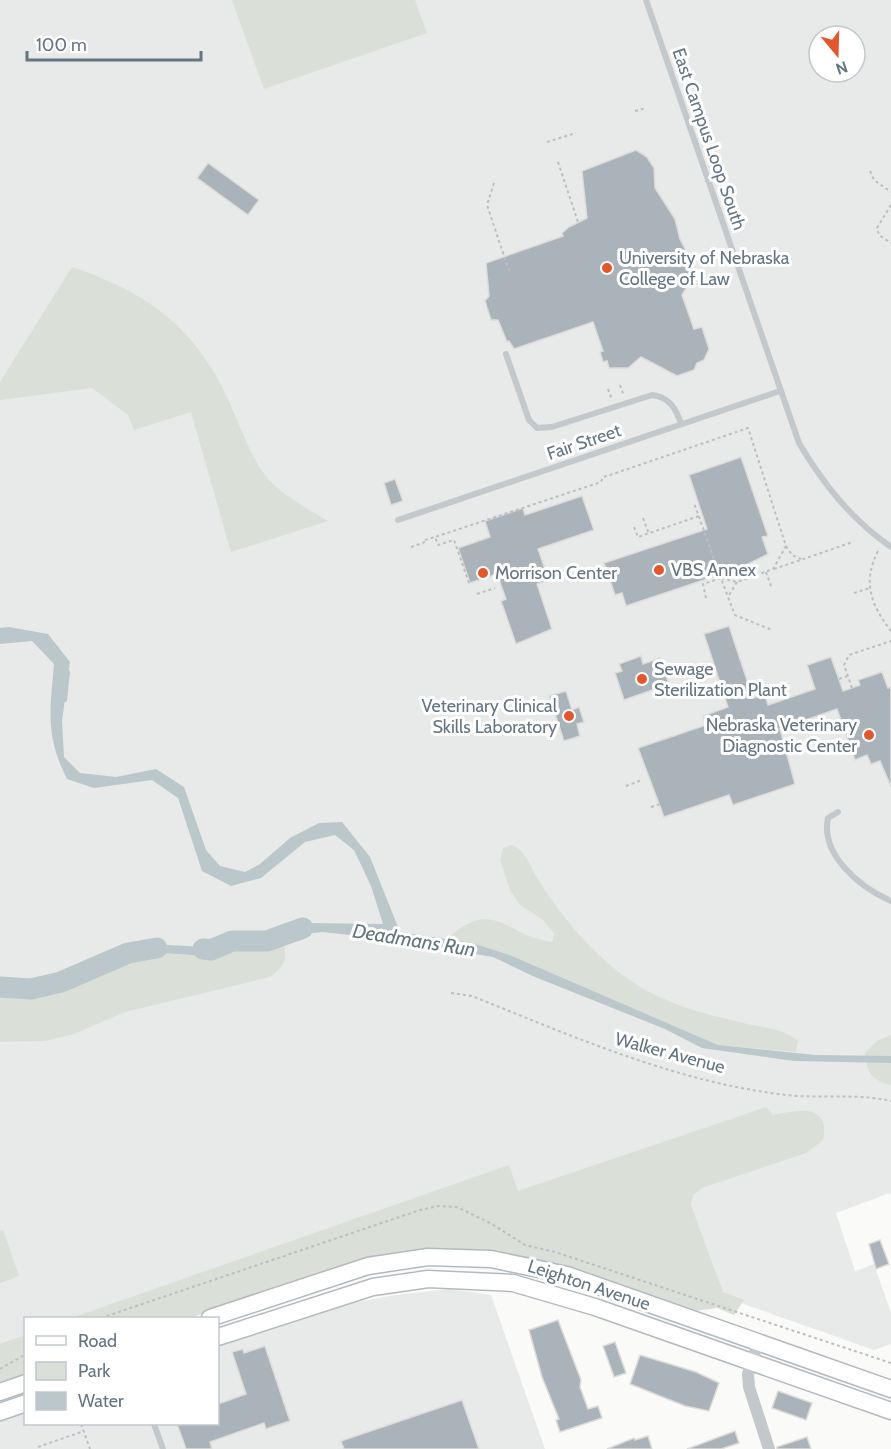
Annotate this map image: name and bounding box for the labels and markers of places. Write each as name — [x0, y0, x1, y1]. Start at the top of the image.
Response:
place label: University of Nebraska College of Law — [619, 247, 790, 290]
marker: University of Nebraska College of Law — [600, 261, 614, 275]
place label: VBS Annex — [671, 559, 757, 581]
place label: Morrison Center — [495, 562, 617, 584]
marker: VBS Annex — [652, 563, 666, 577]
marker: Morrison Center — [476, 566, 490, 580]
place label: Sewage Sterilization Plant — [654, 658, 787, 701]
marker: Sewage Sterilization Plant — [635, 672, 649, 686]
place label: Veterinary Clinical Skills Laboratory — [422, 695, 558, 738]
marker: Veterinary Clinical Skills Laboratory — [562, 709, 576, 723]
place label: Nebraska Veterinary Diagnostic Center — [706, 714, 857, 757]
marker: Nebraska Veterinary Diagnostic Center — [862, 728, 876, 742]

